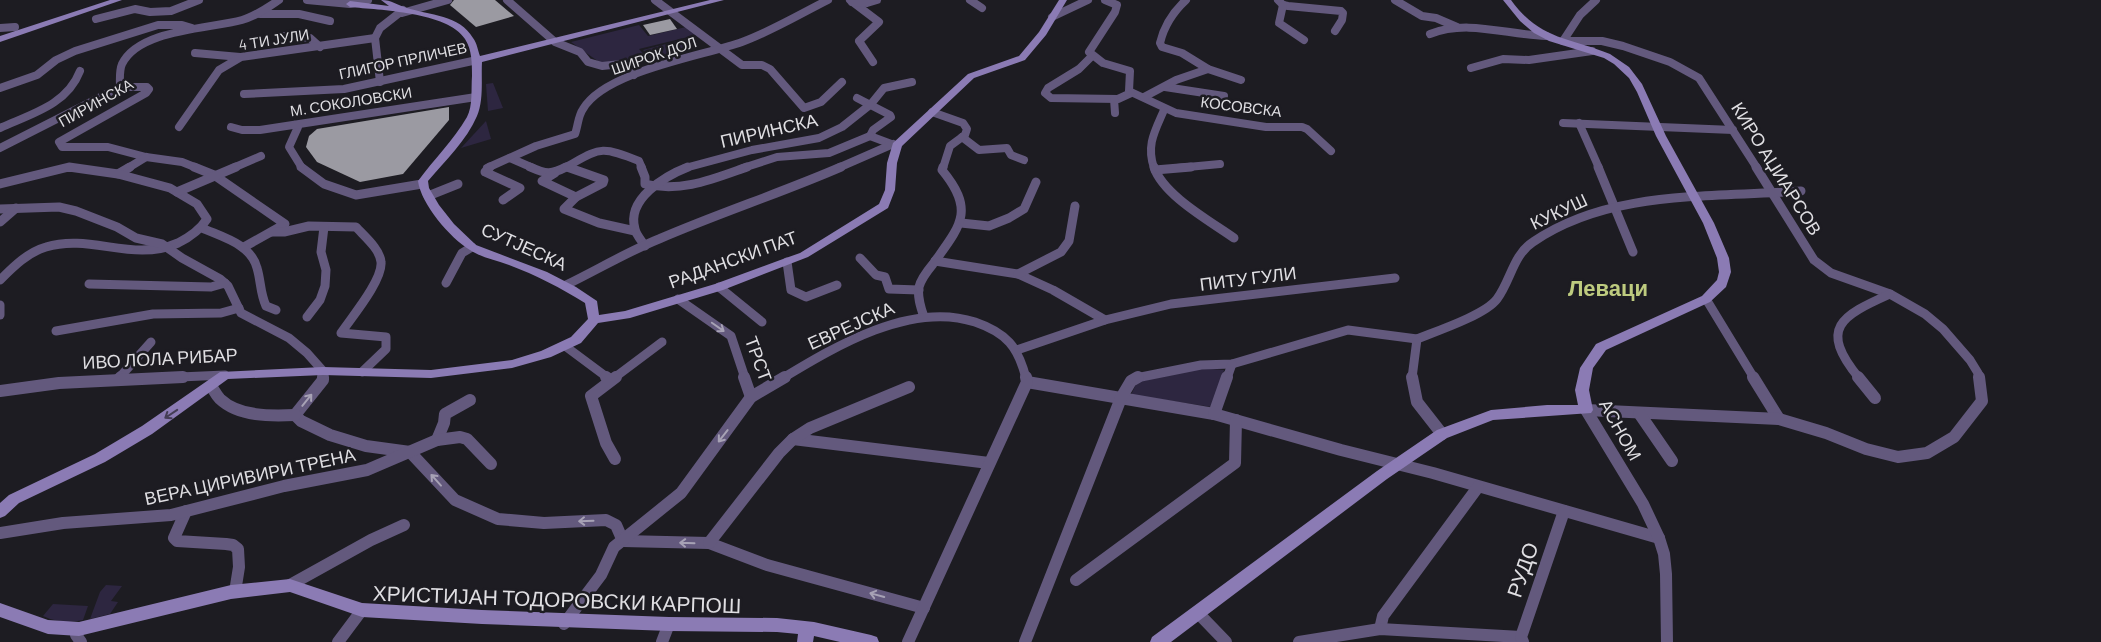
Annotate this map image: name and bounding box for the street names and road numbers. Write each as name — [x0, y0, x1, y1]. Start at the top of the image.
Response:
street label: 4 ТИ ЈУЛИ — [237, 25, 310, 53]
street label: ШИРОК ДОЛ — [609, 32, 699, 78]
street label: ГЛИГОР ПРЛИЧЕВ — [337, 38, 468, 82]
street label: ПИРИНСКА — [55, 74, 136, 130]
street label: М. СОКОЛОВСКИ — [289, 82, 413, 120]
street label: КОСОВСКА — [1200, 92, 1283, 120]
street label: КИРО АЏИАРСОВ — [1727, 98, 1827, 239]
street label: ПИРИНСКА — [718, 108, 820, 152]
street label: КУКУШ — [1526, 188, 1591, 234]
street label: СУТЈЕСКА — [478, 217, 571, 275]
street label: РАДАНСКИ ПАТ — [665, 226, 800, 293]
street label: ПИТУ ГУЛИ — [1198, 261, 1297, 295]
street label: ЕВРЕЈСКА — [804, 296, 897, 354]
street label: ТРСТ — [741, 333, 777, 384]
street label: ИВО ЛОЛА РИБАР — [82, 343, 238, 373]
street label: АСНОМ — [1595, 395, 1647, 464]
street label: ВЕРА ЦИРИВИРИ ТРЕНА — [142, 443, 357, 509]
street label: РУДО — [1501, 539, 1543, 600]
street label: ХРИСТИЈАН ТОДОРОВСКИ КАРПОШ — [372, 580, 742, 617]

